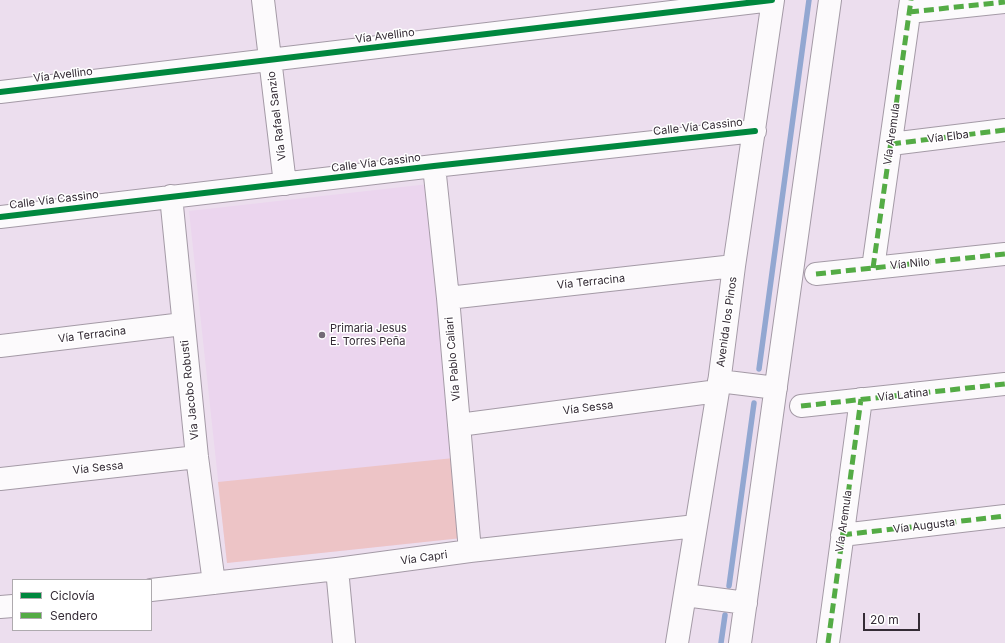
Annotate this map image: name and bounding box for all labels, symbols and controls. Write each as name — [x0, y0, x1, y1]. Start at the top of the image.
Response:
street label: Vía Avellino — [355, 26, 415, 46]
street label: Vía Avellino — [33, 65, 93, 85]
street label: Vía Rafael Sanzio — [265, 71, 289, 161]
street label: Vía Aremula — [881, 102, 903, 166]
street label: Calle Vía Cassino — [652, 116, 744, 138]
street label: Vía Elba — [926, 128, 970, 146]
street label: Calle Vía Cassino — [330, 151, 422, 175]
street label: Calle Vía Cassino — [8, 188, 100, 212]
street label: Vía Nilo — [890, 255, 930, 273]
street label: Vía Terracina — [556, 272, 626, 292]
street label: Avenida los Pinos — [714, 276, 740, 368]
street label: Vía Pablo Caliari — [443, 316, 463, 402]
place label: Primaria Jesus E. Torres Peña — [330, 322, 407, 348]
street label: Vía Terracina — [57, 324, 127, 346]
marker: Primaria Jesus E. Torres Peña — [317, 330, 327, 340]
street label: Vía Jacobo Robusti — [178, 340, 202, 440]
street label: Vía Latina — [877, 386, 929, 404]
street label: Vía Sessa — [562, 398, 614, 418]
street label: Vía Sessa — [72, 459, 124, 477]
street label: Vía Aremula — [833, 489, 855, 553]
street label: Vía Augusta — [892, 516, 956, 536]
street label: Vía Capri — [400, 548, 448, 568]
legend — [12, 579, 152, 631]
text: Ciclovía — [50, 588, 95, 603]
scale bar — [865, 605, 922, 631]
text: Sendero — [50, 608, 98, 623]
text: 20 m — [870, 612, 899, 627]

